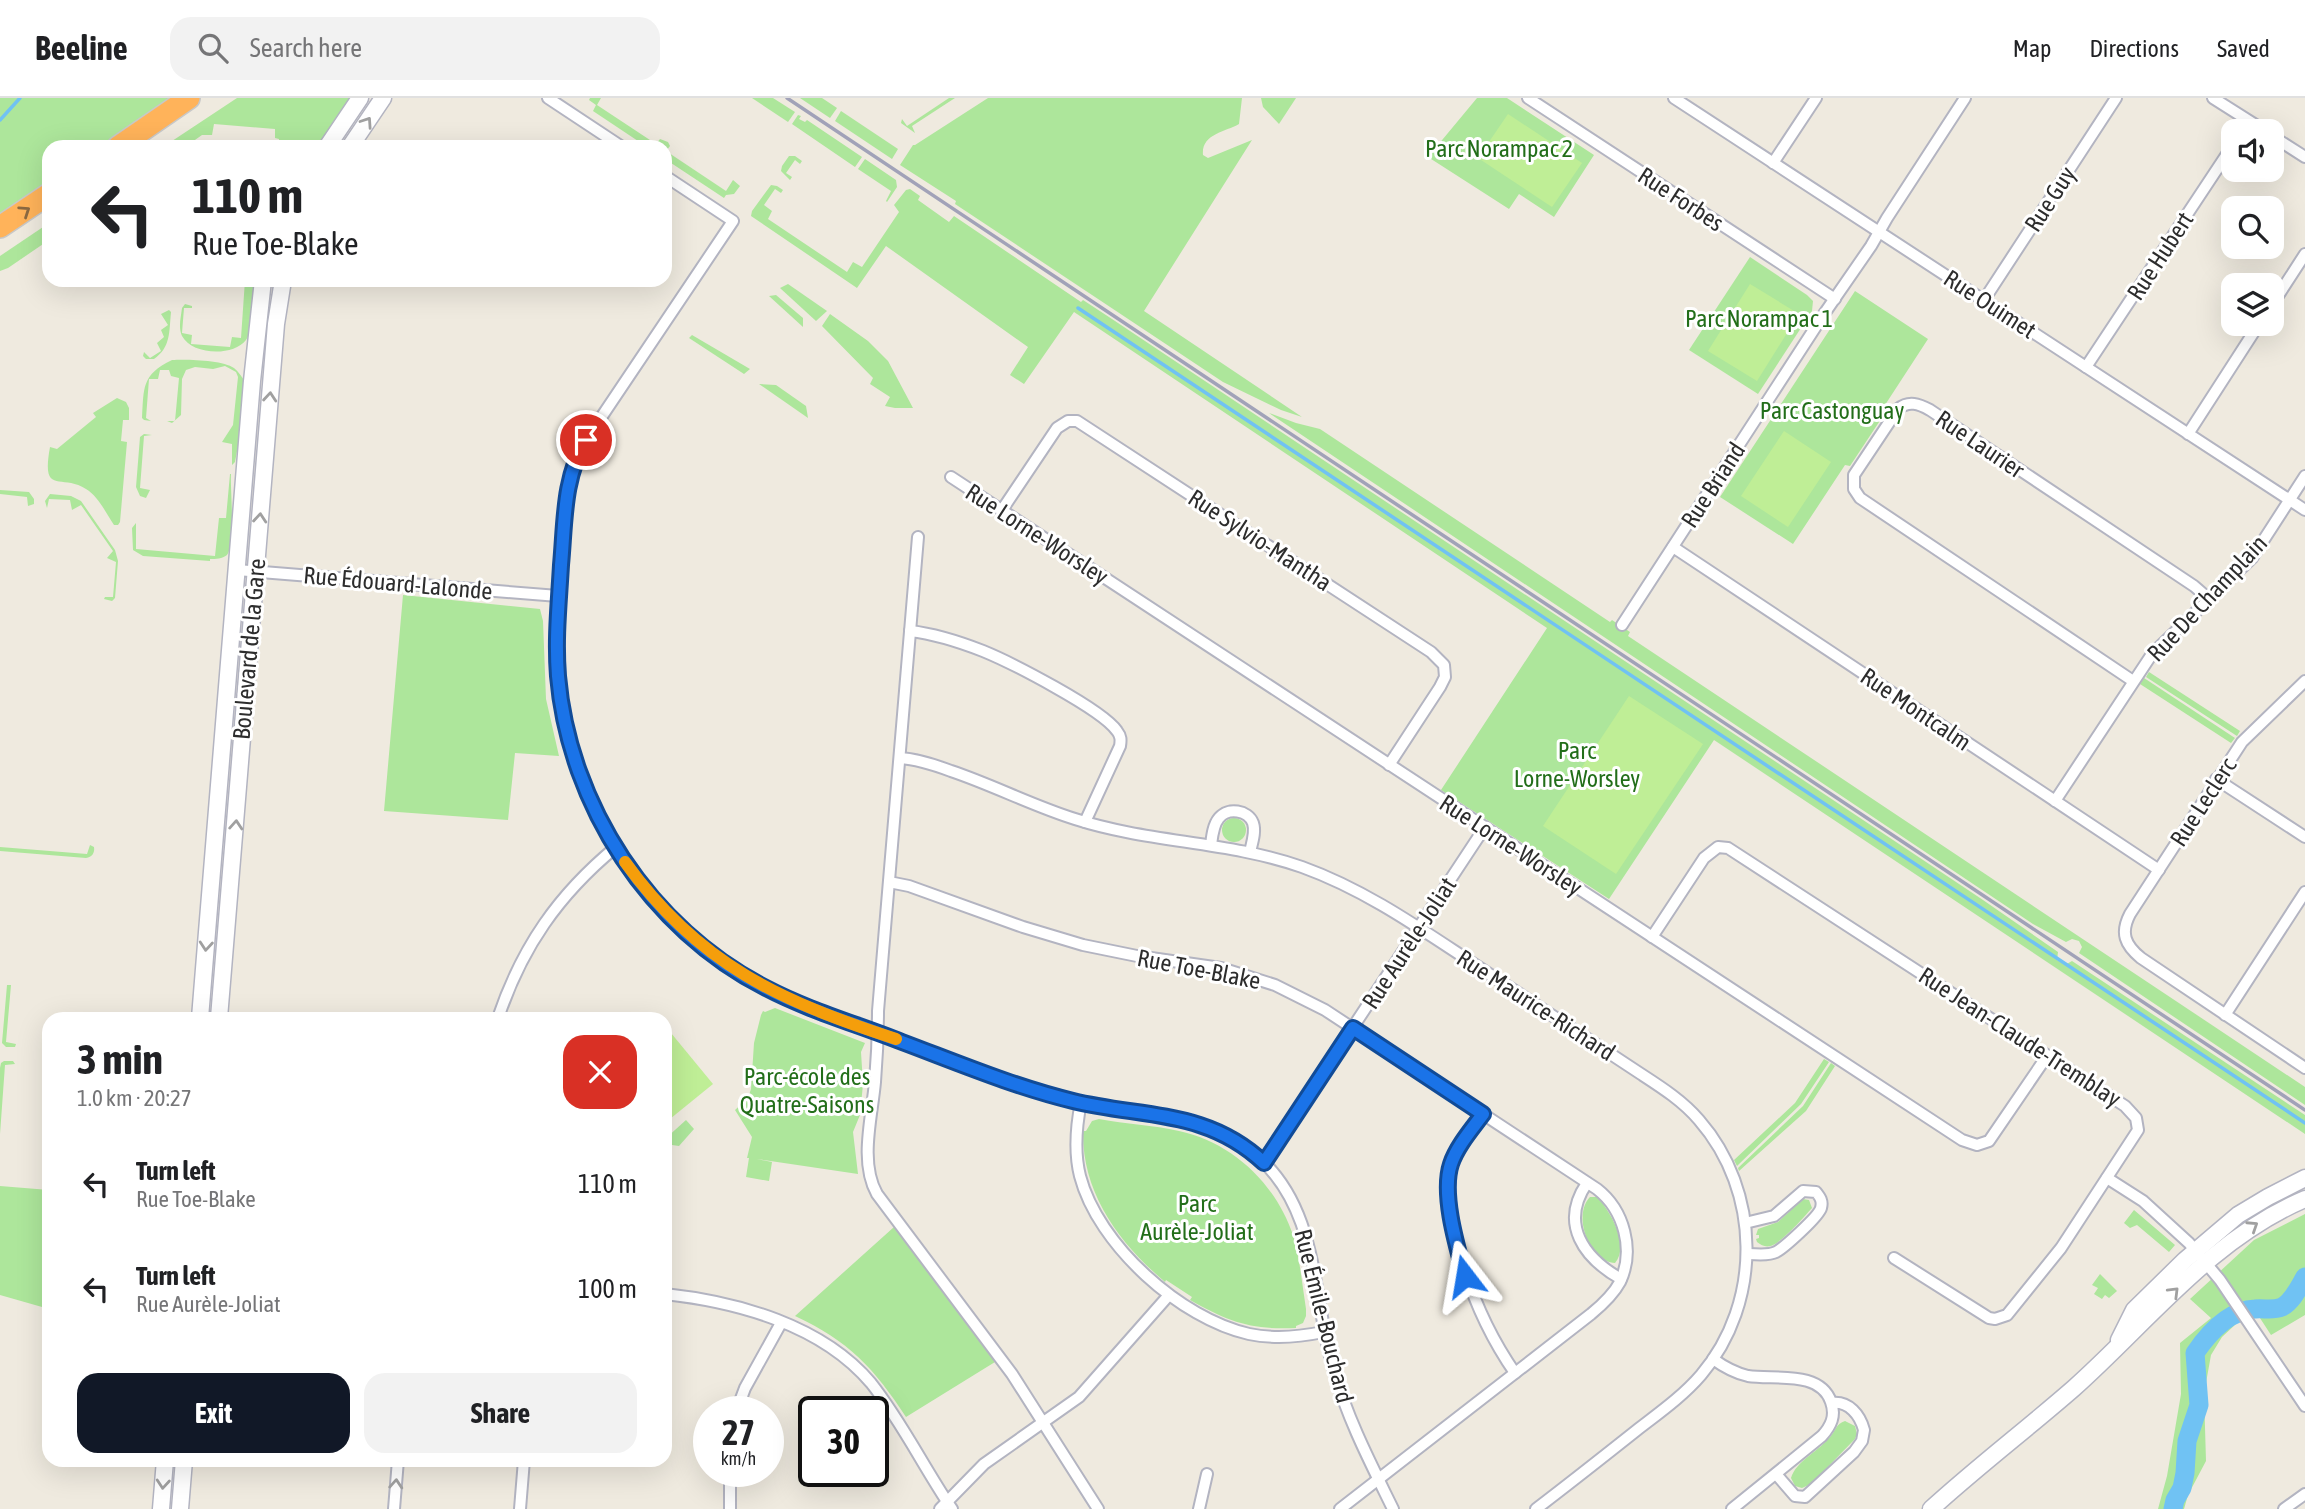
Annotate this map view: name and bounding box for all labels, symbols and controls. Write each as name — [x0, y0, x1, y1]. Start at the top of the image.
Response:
search box — [170, 17, 660, 80]
text: Beeline — [35, 29, 128, 67]
icon: search — [194, 29, 232, 67]
text: Search here — [250, 33, 362, 63]
text: Map — [2013, 35, 2051, 62]
text: Directions — [2089, 35, 2179, 62]
text: Saved — [2217, 35, 2270, 62]
one-way arrow — [358, 117, 371, 130]
map controls — [2221, 119, 2284, 336]
button: sound — [2221, 119, 2284, 182]
park label: Parc Norampac 2 — [1425, 135, 1573, 162]
street label: Rue Guy — [2019, 161, 2081, 237]
street label: Rue Forbes — [1633, 162, 1729, 236]
text: 110 m — [192, 167, 303, 223]
icon: left — [77, 168, 168, 259]
button: search — [2221, 196, 2284, 259]
one-way arrow — [17, 206, 30, 219]
street label: Rue Hubert — [2122, 207, 2198, 305]
text: Rue Toe-Blake — [192, 225, 359, 262]
street label: Rue Ouimet — [1939, 264, 2041, 344]
button: layers — [2221, 273, 2284, 336]
park label: Parc Norampac 1 — [1685, 305, 1833, 332]
one-way arrow — [262, 392, 277, 403]
park label: Parc Castonguay — [1760, 397, 1904, 424]
street label: Rue Laurier — [1931, 405, 2030, 484]
pin — [556, 410, 616, 470]
icon: arrive — [567, 421, 605, 459]
street label: Rue Briand — [1676, 437, 1750, 533]
street label: Rue Lorne-Worsley — [961, 478, 1113, 590]
street label: Rue Sylvio-Mantha — [1183, 484, 1337, 596]
one-way arrow — [252, 513, 267, 524]
street label: Rue De Champlain — [2142, 529, 2272, 667]
street label: Boulevard de la Gare — [228, 557, 270, 741]
street label: Rue Édouard-Lalonde — [302, 561, 494, 605]
street label: Rue Montcalm — [1856, 662, 1976, 756]
park label: Parc Lorne-Worsley — [1514, 737, 1640, 792]
street label: Rue Leclerc — [2165, 753, 2242, 851]
street label: Rue Lorne-Worsley — [1435, 789, 1587, 901]
one-way arrow — [228, 819, 243, 830]
street label: Rue Aurèle-Joliat — [1357, 872, 1461, 1014]
one-way arrow — [199, 941, 214, 952]
street label: Rue Toe-Blake — [1135, 944, 1263, 994]
street label: Rue Maurice-Richard — [1452, 944, 1620, 1066]
street label: Rue Jean-Claude-Tremblay — [1914, 962, 2126, 1112]
text: 3 min — [77, 1035, 163, 1083]
button: close — [563, 1035, 637, 1109]
park label: Parc-école des Quatre-Saisons — [740, 1063, 874, 1118]
text: 1.0 km · 20:27 — [77, 1085, 192, 1111]
text: Turn left — [136, 1156, 216, 1186]
icon: left — [77, 1165, 115, 1203]
text: 110 m — [578, 1169, 637, 1199]
text: Rue Toe-Blake — [136, 1186, 256, 1212]
park label: Parc Aurèle-Joliat — [1140, 1190, 1254, 1245]
one-way arrow — [2245, 1221, 2258, 1234]
street label: Rue Émile-Bouchard — [1289, 1226, 1359, 1406]
position arrow — [1428, 1239, 1502, 1313]
text: Turn left — [136, 1261, 216, 1291]
icon: left — [77, 1270, 115, 1308]
text: 100 m — [578, 1274, 637, 1304]
one-way arrow — [2165, 1287, 2178, 1300]
text: Rue Aurèle-Joliat — [136, 1291, 281, 1317]
button: Exit — [77, 1373, 350, 1453]
button: Share — [364, 1373, 637, 1453]
speed limit sign: 30 — [798, 1396, 889, 1487]
text: 27 — [722, 1412, 755, 1452]
text: km/h — [721, 1448, 756, 1469]
one-way arrow — [388, 1478, 403, 1489]
one-way arrow — [156, 1479, 171, 1490]

